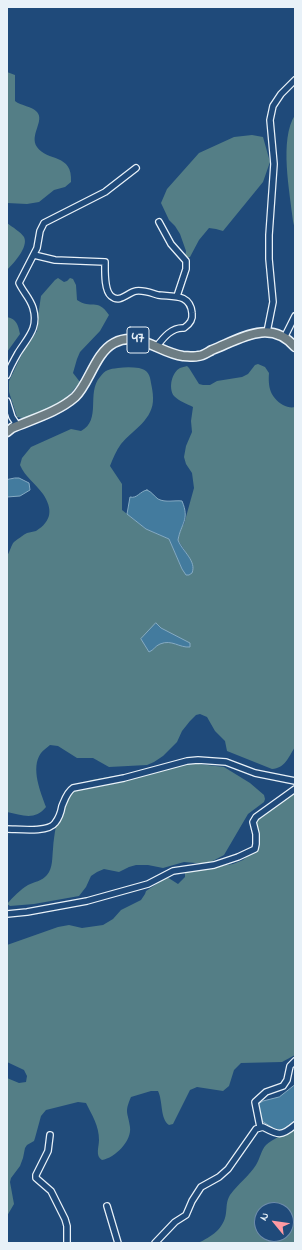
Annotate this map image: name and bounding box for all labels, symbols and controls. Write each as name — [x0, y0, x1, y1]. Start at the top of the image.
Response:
road number: 47 — [127, 327, 149, 353]
north arrow — [254, 1202, 294, 1242]
text: N — [256, 1210, 273, 1224]

